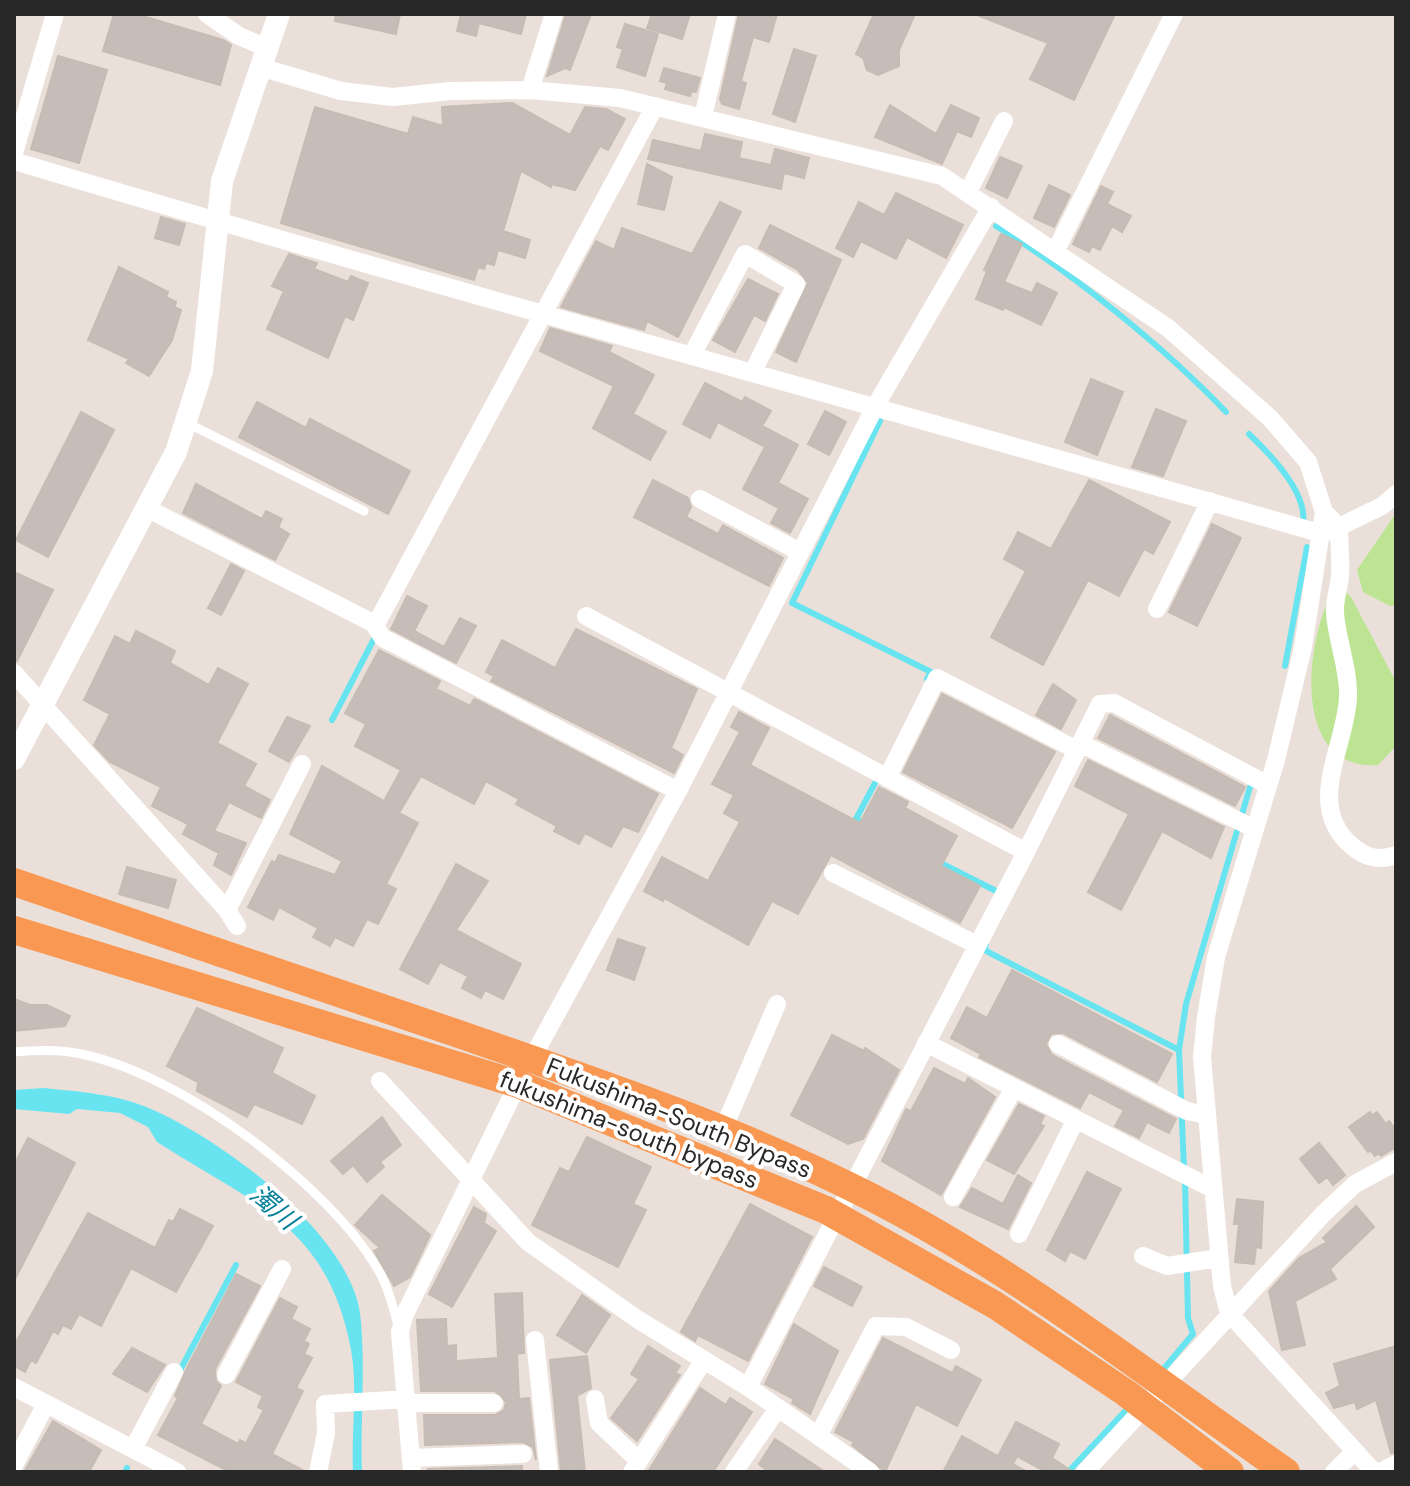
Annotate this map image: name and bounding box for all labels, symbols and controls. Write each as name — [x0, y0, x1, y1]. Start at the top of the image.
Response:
street label: Fukushima-South Bypass — [542, 1050, 816, 1185]
street label: fukushima-south bypass — [495, 1063, 763, 1196]
water label: 濁川 — [243, 1177, 307, 1239]

